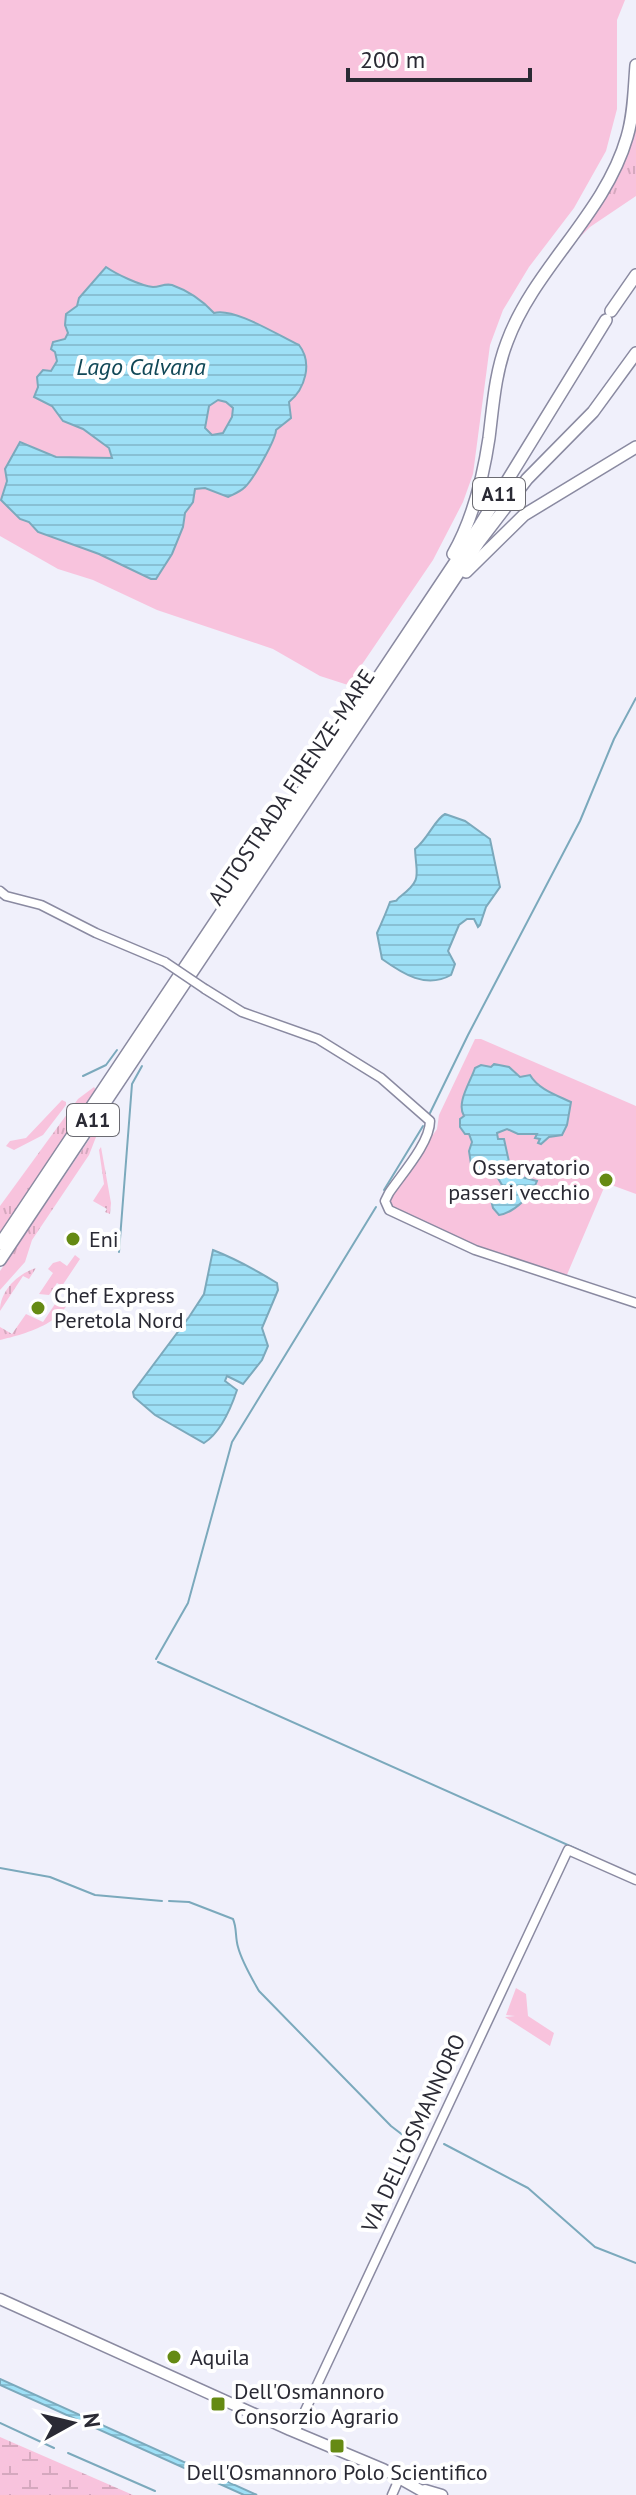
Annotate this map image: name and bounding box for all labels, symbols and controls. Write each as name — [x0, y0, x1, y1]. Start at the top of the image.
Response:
scale bar — [348, 32, 530, 82]
text: 200 m — [360, 44, 425, 75]
water label: Lago Calvana — [76, 351, 206, 382]
road number: A11 — [473, 478, 525, 510]
street label: AUTOSTRADA FIRENZE-MARE — [201, 664, 381, 910]
road number: A11 — [67, 1104, 119, 1136]
place label: Osservatorio passeri vecchio — [448, 1153, 590, 1206]
marker: Osservatorio passeri vecchio — [597, 1171, 615, 1189]
place label: Eni — [89, 1225, 119, 1253]
marker: Eni — [64, 1230, 82, 1248]
place label: Chef Express Peretola Nord — [54, 1281, 183, 1334]
marker: Chef Express Peretola Nord — [29, 1299, 47, 1317]
street label: VIA DELL'OSMANNORO — [354, 2029, 471, 2238]
place label: Aquila — [190, 2343, 250, 2371]
marker: Aquila — [165, 2348, 183, 2366]
place label: Dell'Osmannoro Consorzio Agrario — [234, 2377, 399, 2430]
north arrow — [32, 2383, 112, 2463]
marker: Dell'Osmannoro Consorzio Agrario — [209, 2395, 227, 2413]
text: N — [77, 2411, 107, 2429]
marker: Dell'Osmannoro Polo Scientifico — [328, 2437, 346, 2455]
place label: Dell'Osmannoro Polo Scientifico — [187, 2458, 487, 2486]

